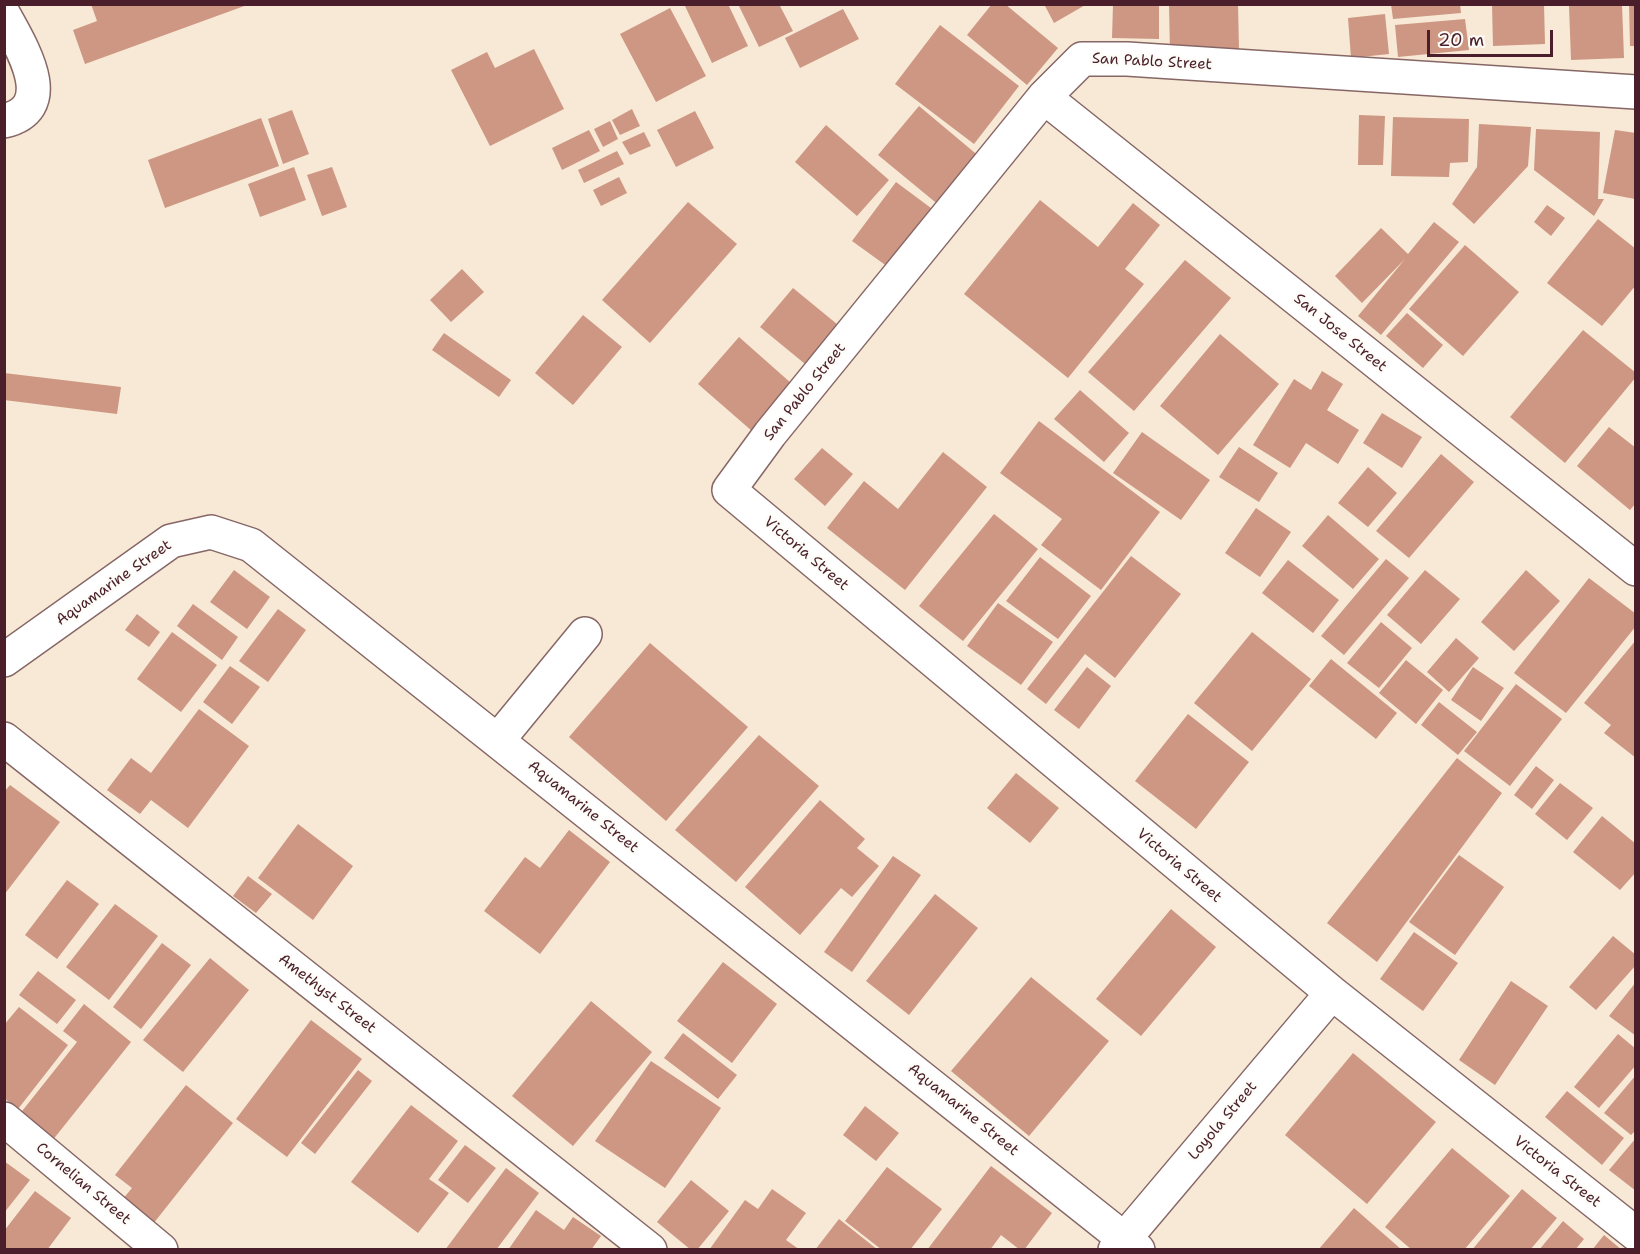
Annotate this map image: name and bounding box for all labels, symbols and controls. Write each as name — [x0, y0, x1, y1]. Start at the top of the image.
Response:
scale bar — [1430, 18, 1556, 56]
text: 20 m — [1438, 28, 1484, 52]
street label: San Pablo Street — [1091, 50, 1213, 74]
street label: San Jose Street — [1290, 290, 1390, 376]
street label: San Pablo Street — [760, 340, 850, 444]
street label: Victoria Street — [760, 513, 852, 595]
street label: Aquamarine Street — [53, 536, 175, 630]
street label: Aquamarine Street — [524, 757, 642, 857]
street label: Victoria Street — [1133, 825, 1225, 907]
street label: Amethyst Street — [275, 950, 379, 1038]
street label: Aquamarine Street — [904, 1060, 1022, 1160]
street label: Loyola Street — [1185, 1078, 1261, 1164]
street label: Victoria Street — [1510, 1132, 1604, 1212]
street label: Cornelian Street — [32, 1139, 134, 1229]

